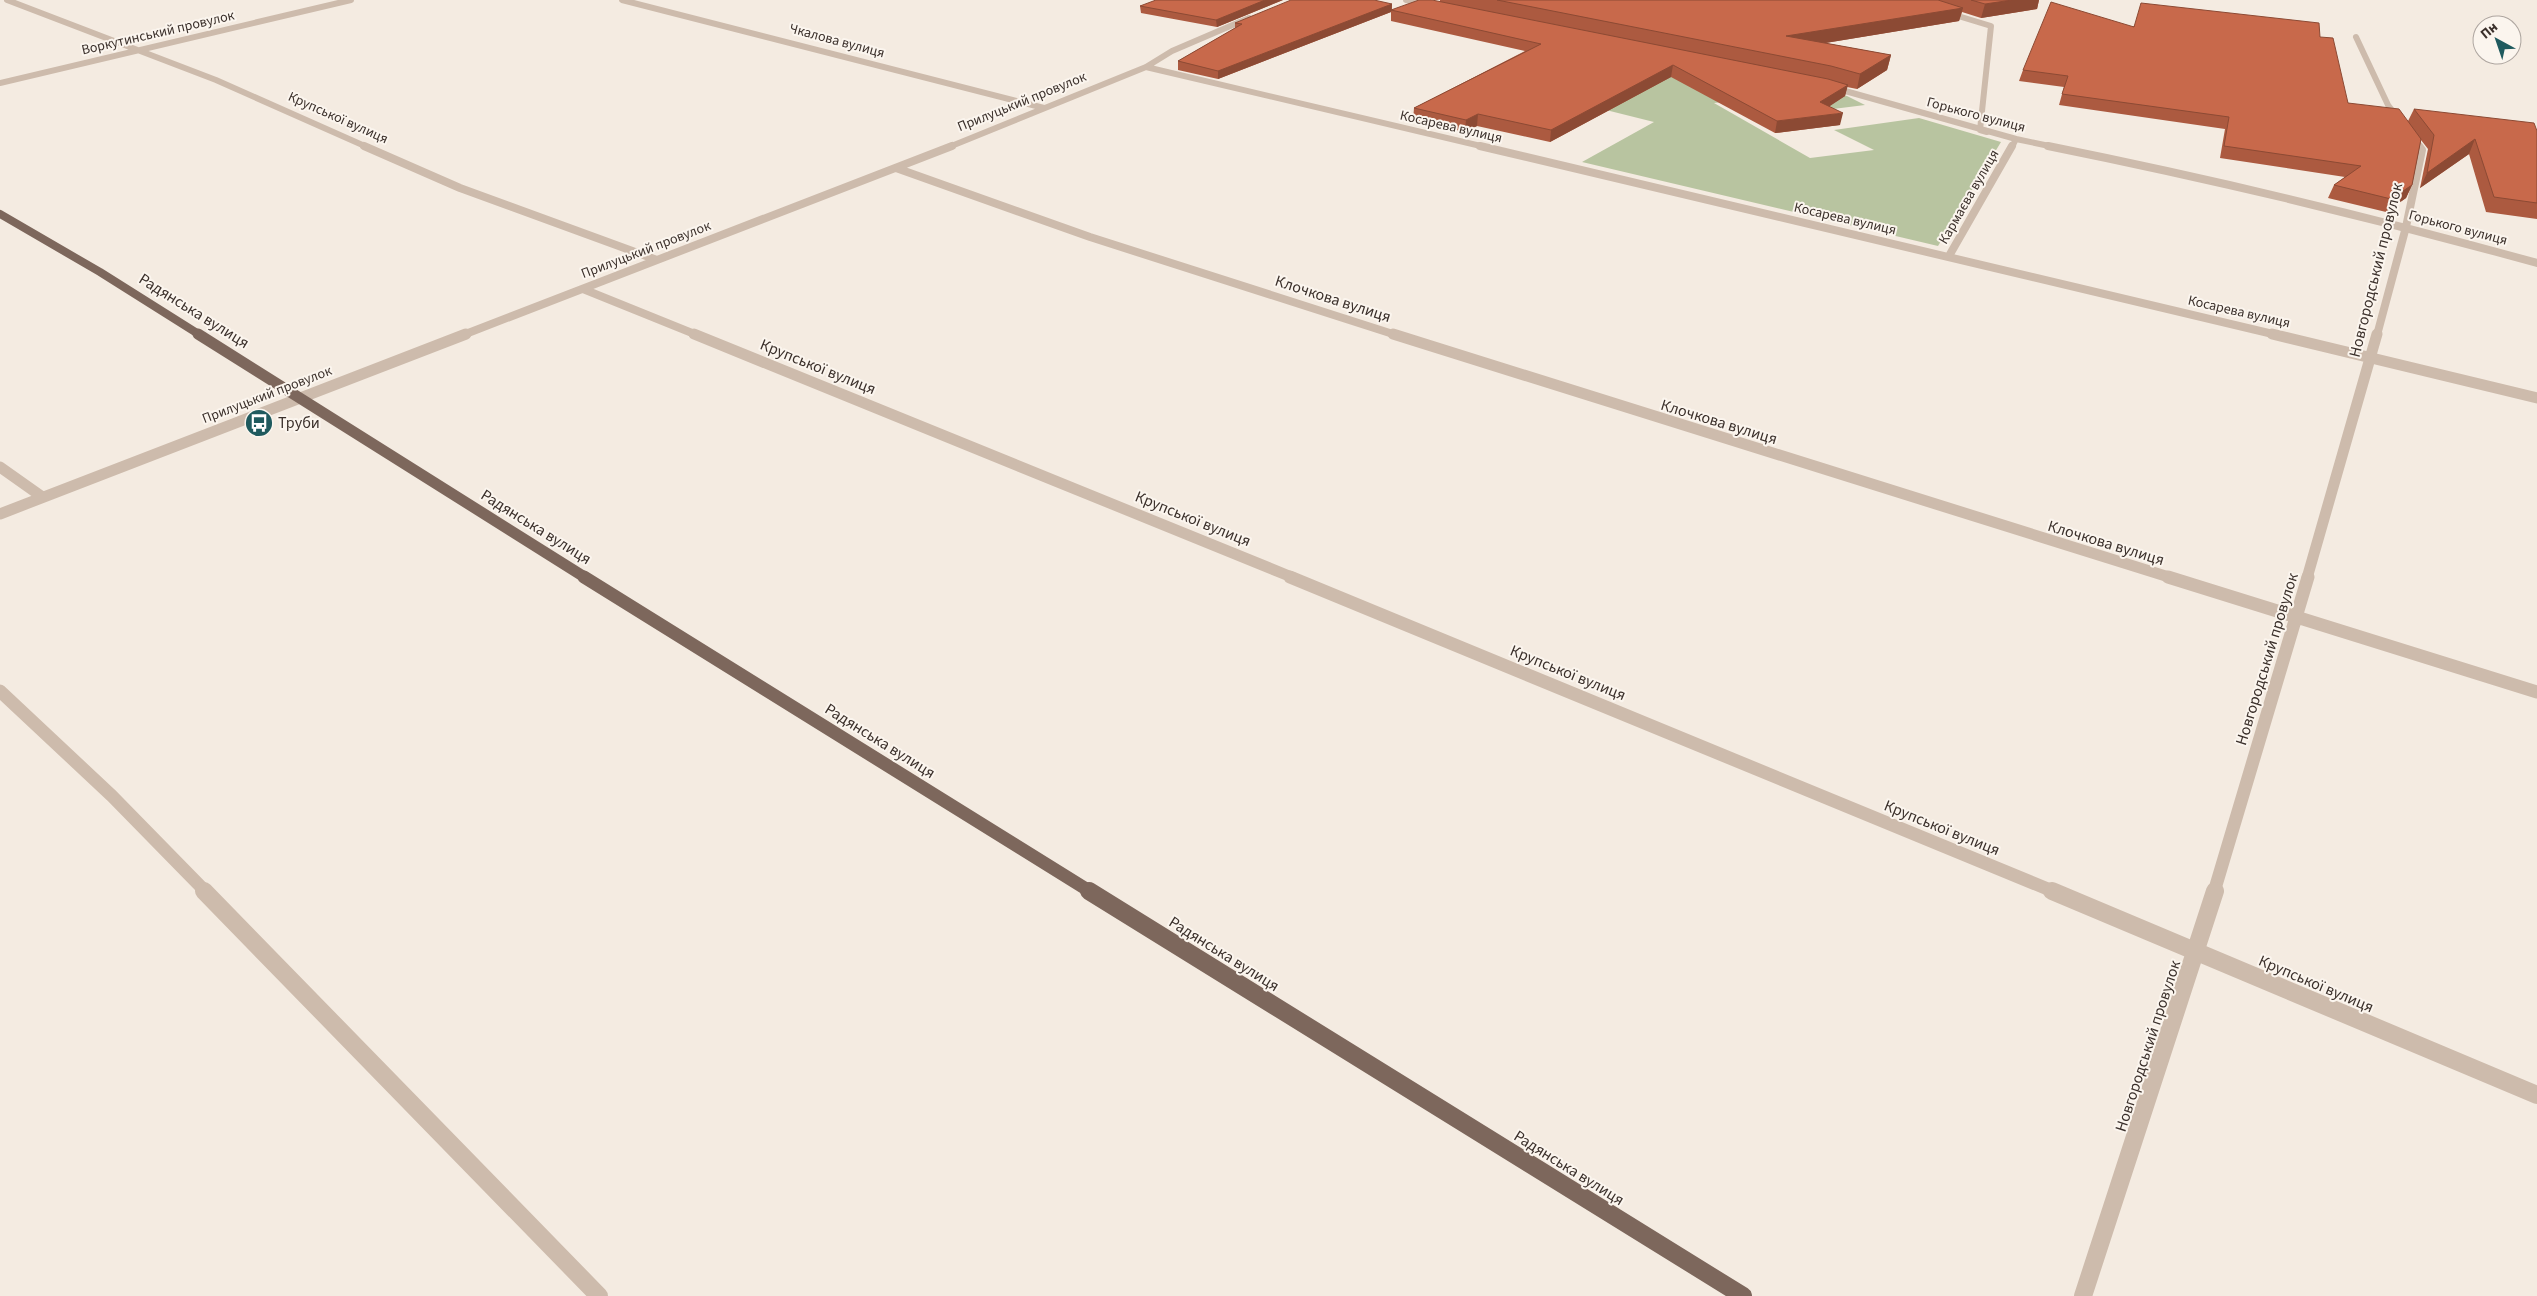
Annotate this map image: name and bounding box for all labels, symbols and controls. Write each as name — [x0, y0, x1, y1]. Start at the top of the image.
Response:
street label: Воркутинський провулок — [80, 6, 237, 60]
north arrow — [2472, 15, 2522, 65]
text: Пн — [2476, 18, 2502, 44]
street label: Чкалова вулиця — [787, 19, 887, 63]
street label: Прилуцький провулок — [955, 67, 1090, 137]
street label: Крупської вулиця — [285, 87, 391, 149]
street label: Горького вулиця — [1924, 92, 2028, 138]
street label: Косарева вулиця — [1398, 106, 1504, 148]
street label: Кармаєва вулиця — [1934, 146, 2004, 248]
street label: Новгородський провулок — [2344, 180, 2408, 360]
street label: Косарева вулиця — [1792, 198, 1898, 240]
street label: Горького вулиця — [2406, 205, 2510, 251]
street label: Прилуцький провулок — [578, 216, 714, 284]
street label: Радянська вулиця — [135, 268, 253, 354]
street label: Клочкова вулиця — [1272, 270, 1394, 328]
street label: Косарева вулиця — [2186, 291, 2292, 333]
street label: Крупської вулиця — [757, 334, 879, 400]
street label: Прилуцький провулок — [199, 361, 335, 429]
street label: Клочкова вулиця — [1658, 394, 1780, 450]
bus stop icon: Труби — [244, 408, 274, 438]
place label: Труби — [278, 412, 320, 434]
street label: Радянська вулиця — [477, 484, 595, 570]
street label: Крупської вулиця — [1132, 486, 1254, 552]
street label: Клочкова вулиця — [2045, 515, 2167, 571]
street label: Новгородський провулок — [2230, 570, 2304, 748]
street label: Крупської вулиця — [1507, 640, 1629, 706]
street label: Радянська вулиця — [821, 698, 939, 784]
street label: Крупської вулиця — [1881, 795, 2003, 861]
street label: Радянська вулиця — [1165, 911, 1283, 997]
street label: Крупської вулиця — [2255, 950, 2377, 1018]
street label: Новгородський провулок — [2110, 957, 2186, 1135]
street label: Радянська вулиця — [1510, 1125, 1628, 1211]

